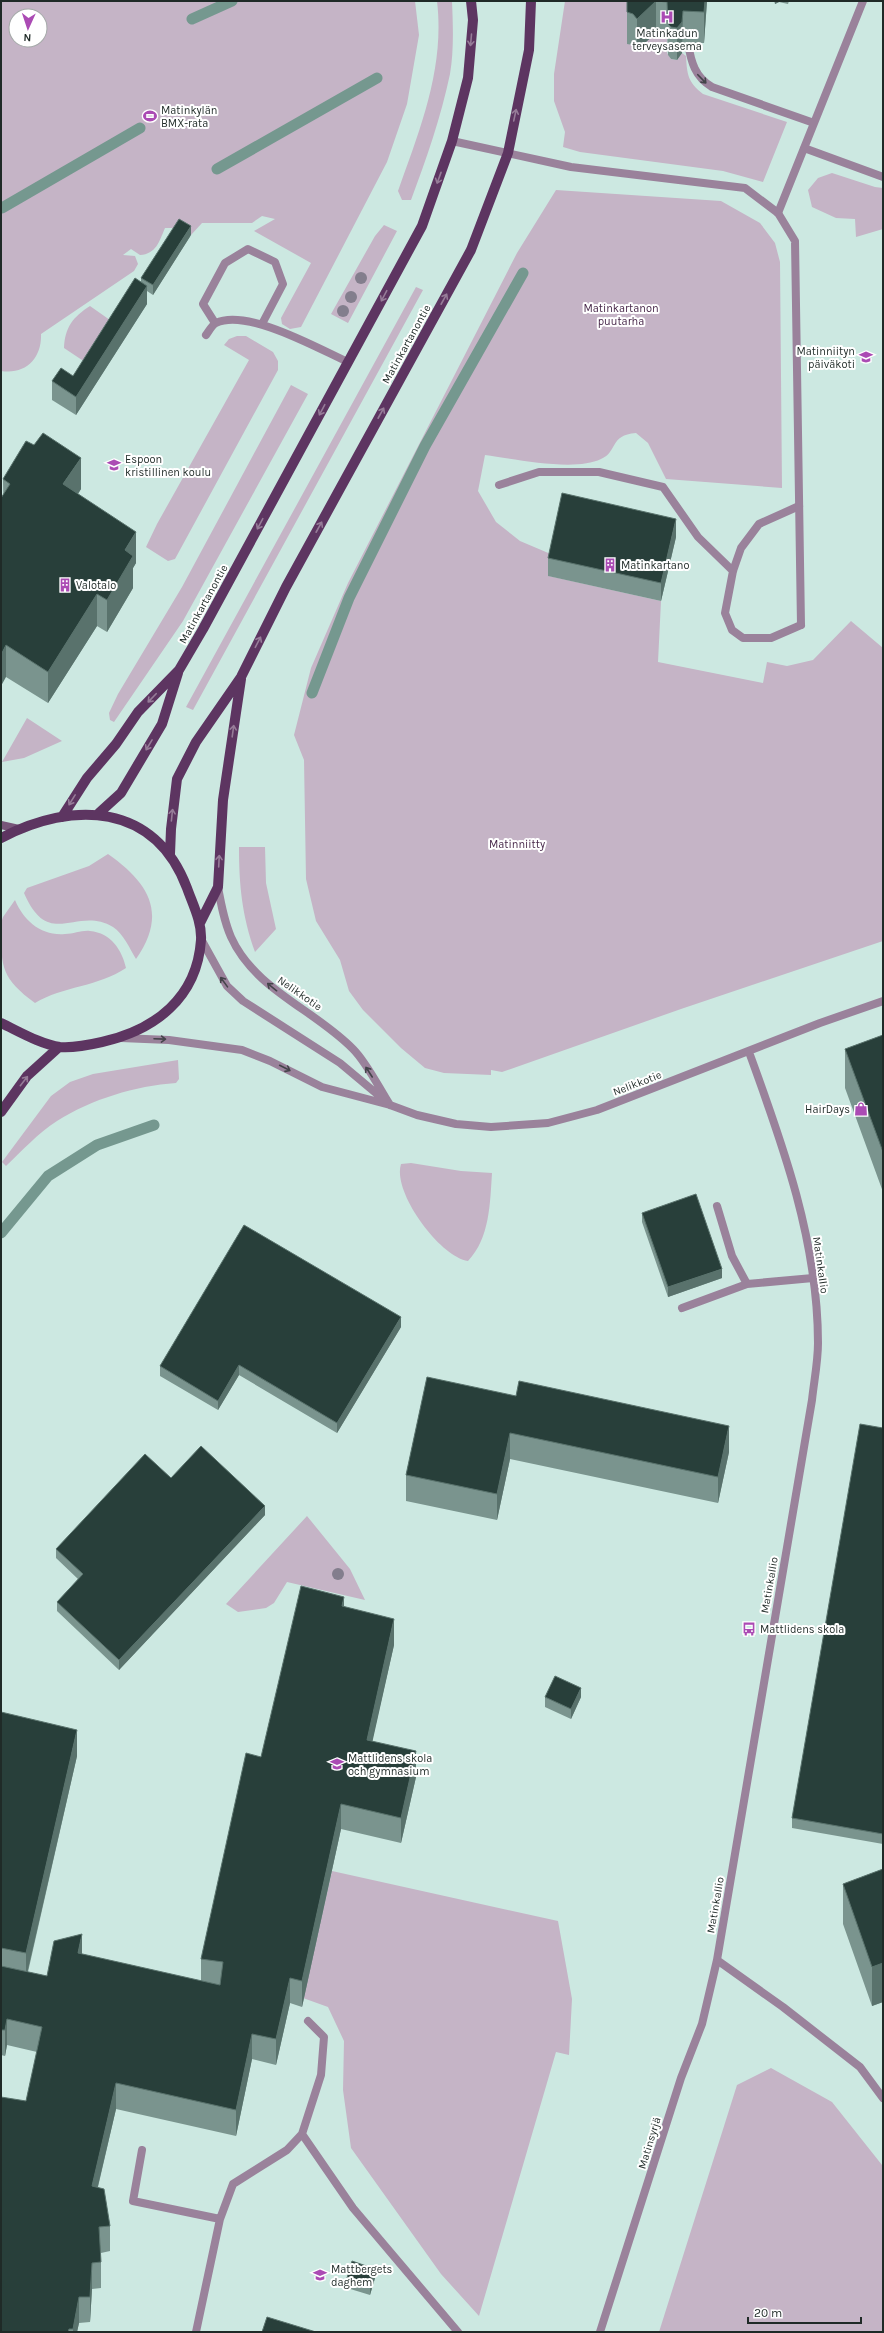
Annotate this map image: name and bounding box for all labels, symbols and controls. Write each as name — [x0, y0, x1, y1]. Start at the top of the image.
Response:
north arrow — [8, 8, 48, 48]
hospital icon: Matinkadun terveysasema — [659, 9, 675, 25]
place label: Matinkadun terveysasema — [632, 27, 702, 53]
text: N — [23, 31, 32, 44]
one-way arrow — [467, 33, 474, 46]
one-way arrow — [697, 74, 706, 84]
place label: Matinkylän BMX-rata — [161, 104, 217, 130]
sports icon: Matinkylän BMX-rata — [142, 108, 158, 124]
one-way arrow — [512, 109, 520, 122]
one-way arrow — [434, 172, 442, 184]
one-way arrow — [380, 289, 387, 301]
one-way arrow — [441, 293, 448, 305]
street label: Matinkartanontie — [379, 302, 434, 386]
park label: Matinkartanon puutarha — [583, 302, 659, 328]
place label: Matinniityn päiväkoti — [796, 345, 855, 371]
school or university icon: Matinniityn päiväkoti — [858, 349, 874, 365]
one-way arrow — [318, 404, 325, 416]
one-way arrow — [378, 407, 386, 419]
place label: Espoon kristillinen koulu — [125, 453, 211, 479]
school or university icon: Espoon kristillinen koulu — [106, 457, 122, 473]
one-way arrow — [256, 518, 263, 530]
one-way arrow — [316, 521, 323, 533]
building icon: Matinkartano — [602, 557, 618, 573]
place label: Matinkartano — [621, 559, 690, 572]
street label: Matinkartanontie — [176, 562, 231, 646]
building icon: Valotalo — [57, 577, 73, 593]
place label: Valotalo — [76, 579, 116, 592]
one-way arrow — [255, 636, 263, 648]
one-way arrow — [147, 693, 157, 703]
one-way arrow — [229, 725, 237, 738]
one-way arrow — [145, 739, 153, 751]
one-way arrow — [68, 794, 76, 806]
one-way arrow — [168, 809, 176, 822]
park label: Matinniitty — [489, 838, 545, 851]
one-way arrow — [216, 855, 223, 868]
street label: Nelikkotie — [275, 973, 325, 1014]
one-way arrow — [220, 977, 228, 988]
one-way arrow — [267, 983, 277, 992]
one-way arrow — [153, 1036, 166, 1043]
one-way arrow — [279, 1065, 291, 1073]
one-way arrow — [364, 1066, 372, 1078]
street label: Nelikkotie — [611, 1068, 664, 1099]
one-way arrow — [20, 1075, 29, 1086]
shop icon: HairDays — [853, 1101, 869, 1117]
place label: HairDays — [805, 1103, 850, 1116]
street label: Matinkallio — [810, 1236, 831, 1294]
street label: Matinkallio — [758, 1556, 781, 1614]
bus stop icon: Mattlidens skola — [741, 1621, 757, 1637]
place label: Mattlidens skola — [760, 1623, 844, 1636]
place label: Mattlidens skola och gymnasium — [348, 1752, 432, 1778]
school or university icon: Mattlidens skola och gymnasium — [329, 1756, 345, 1772]
street label: Matinkallio — [704, 1876, 727, 1934]
street label: Matinsyrjä — [635, 2116, 664, 2171]
place label: Mattbergets daghem — [331, 2263, 393, 2289]
school or university icon: Mattbergets daghem — [312, 2267, 328, 2283]
scale bar — [748, 2299, 861, 2325]
text: 20 m — [754, 2306, 782, 2320]

